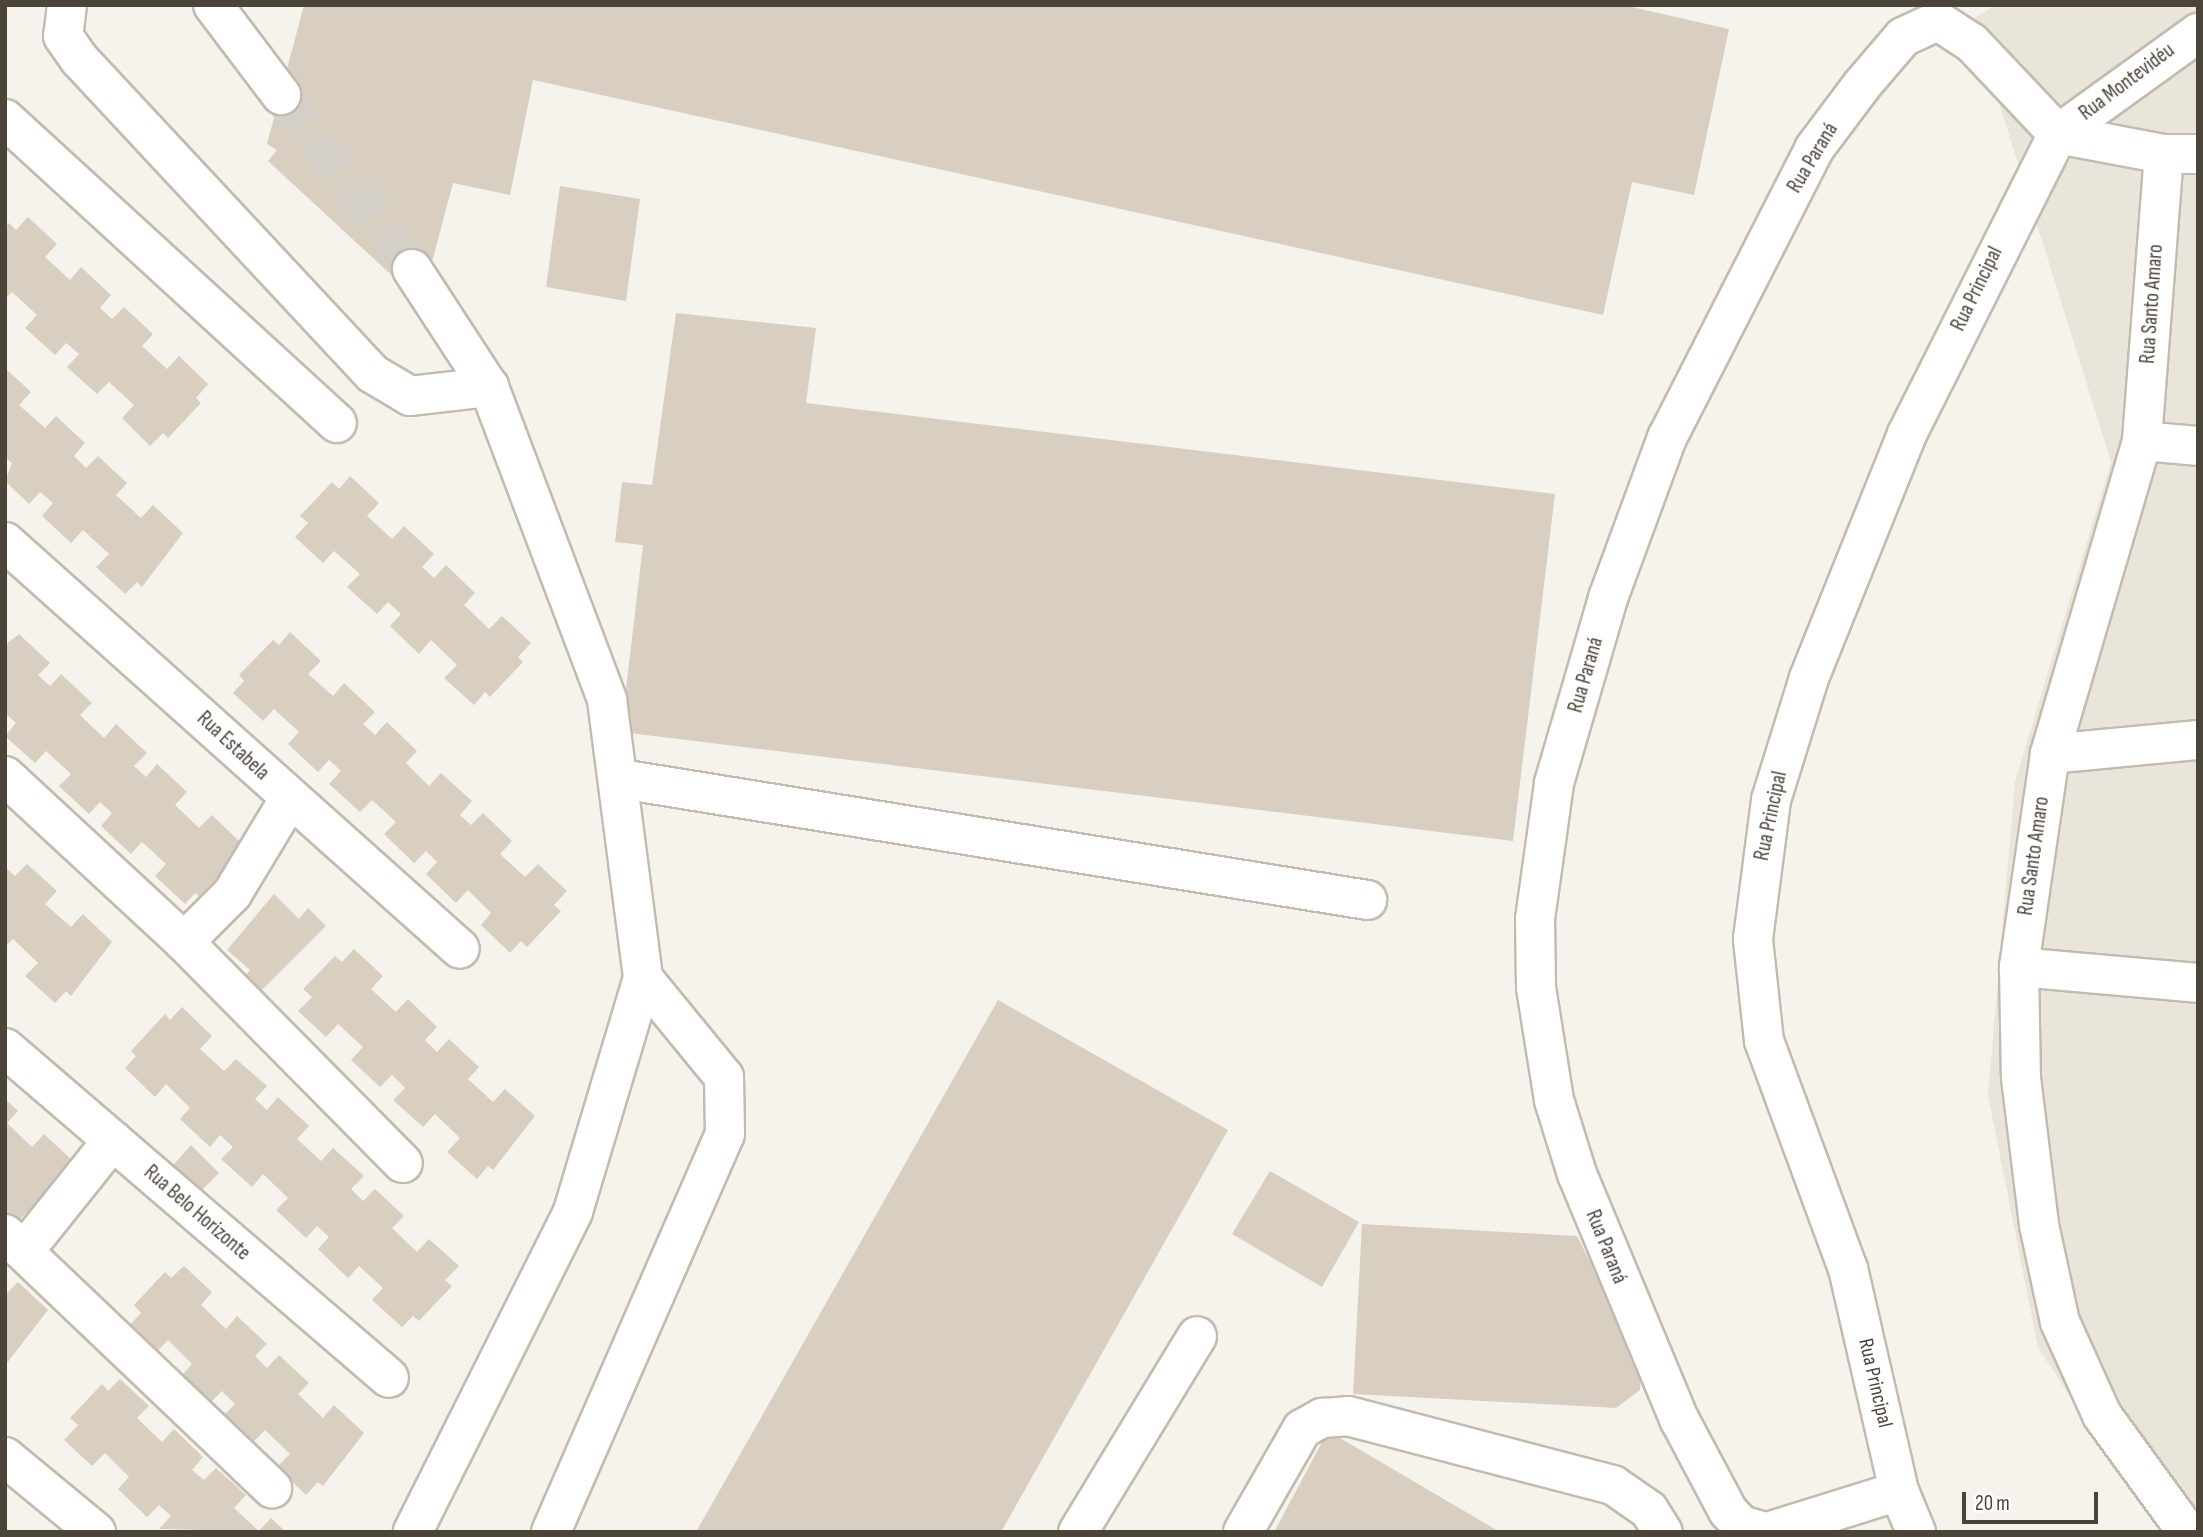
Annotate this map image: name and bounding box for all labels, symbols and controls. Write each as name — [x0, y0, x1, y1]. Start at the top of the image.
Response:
street label: Rua Montevidéu — [2074, 38, 2180, 126]
street label: Rua Paraná — [1782, 118, 1844, 198]
street label: Rua Principal — [1946, 243, 2008, 335]
street label: Rua Santo Amaro — [2135, 243, 2169, 365]
street label: Rua Paraná — [1563, 634, 1609, 716]
street label: Rua Estabela — [192, 706, 274, 786]
street label: Rua Principal — [1749, 769, 1793, 863]
street label: Rua Santo Amaro — [2013, 795, 2055, 917]
street label: Rua Belo Horizonte — [139, 1160, 255, 1266]
street label: Rua Paraná — [1580, 1206, 1632, 1288]
street label: Rua Principal — [1853, 1336, 1897, 1430]
scale bar — [1965, 1478, 2102, 1522]
text: 20 m — [1975, 1491, 2010, 1516]

